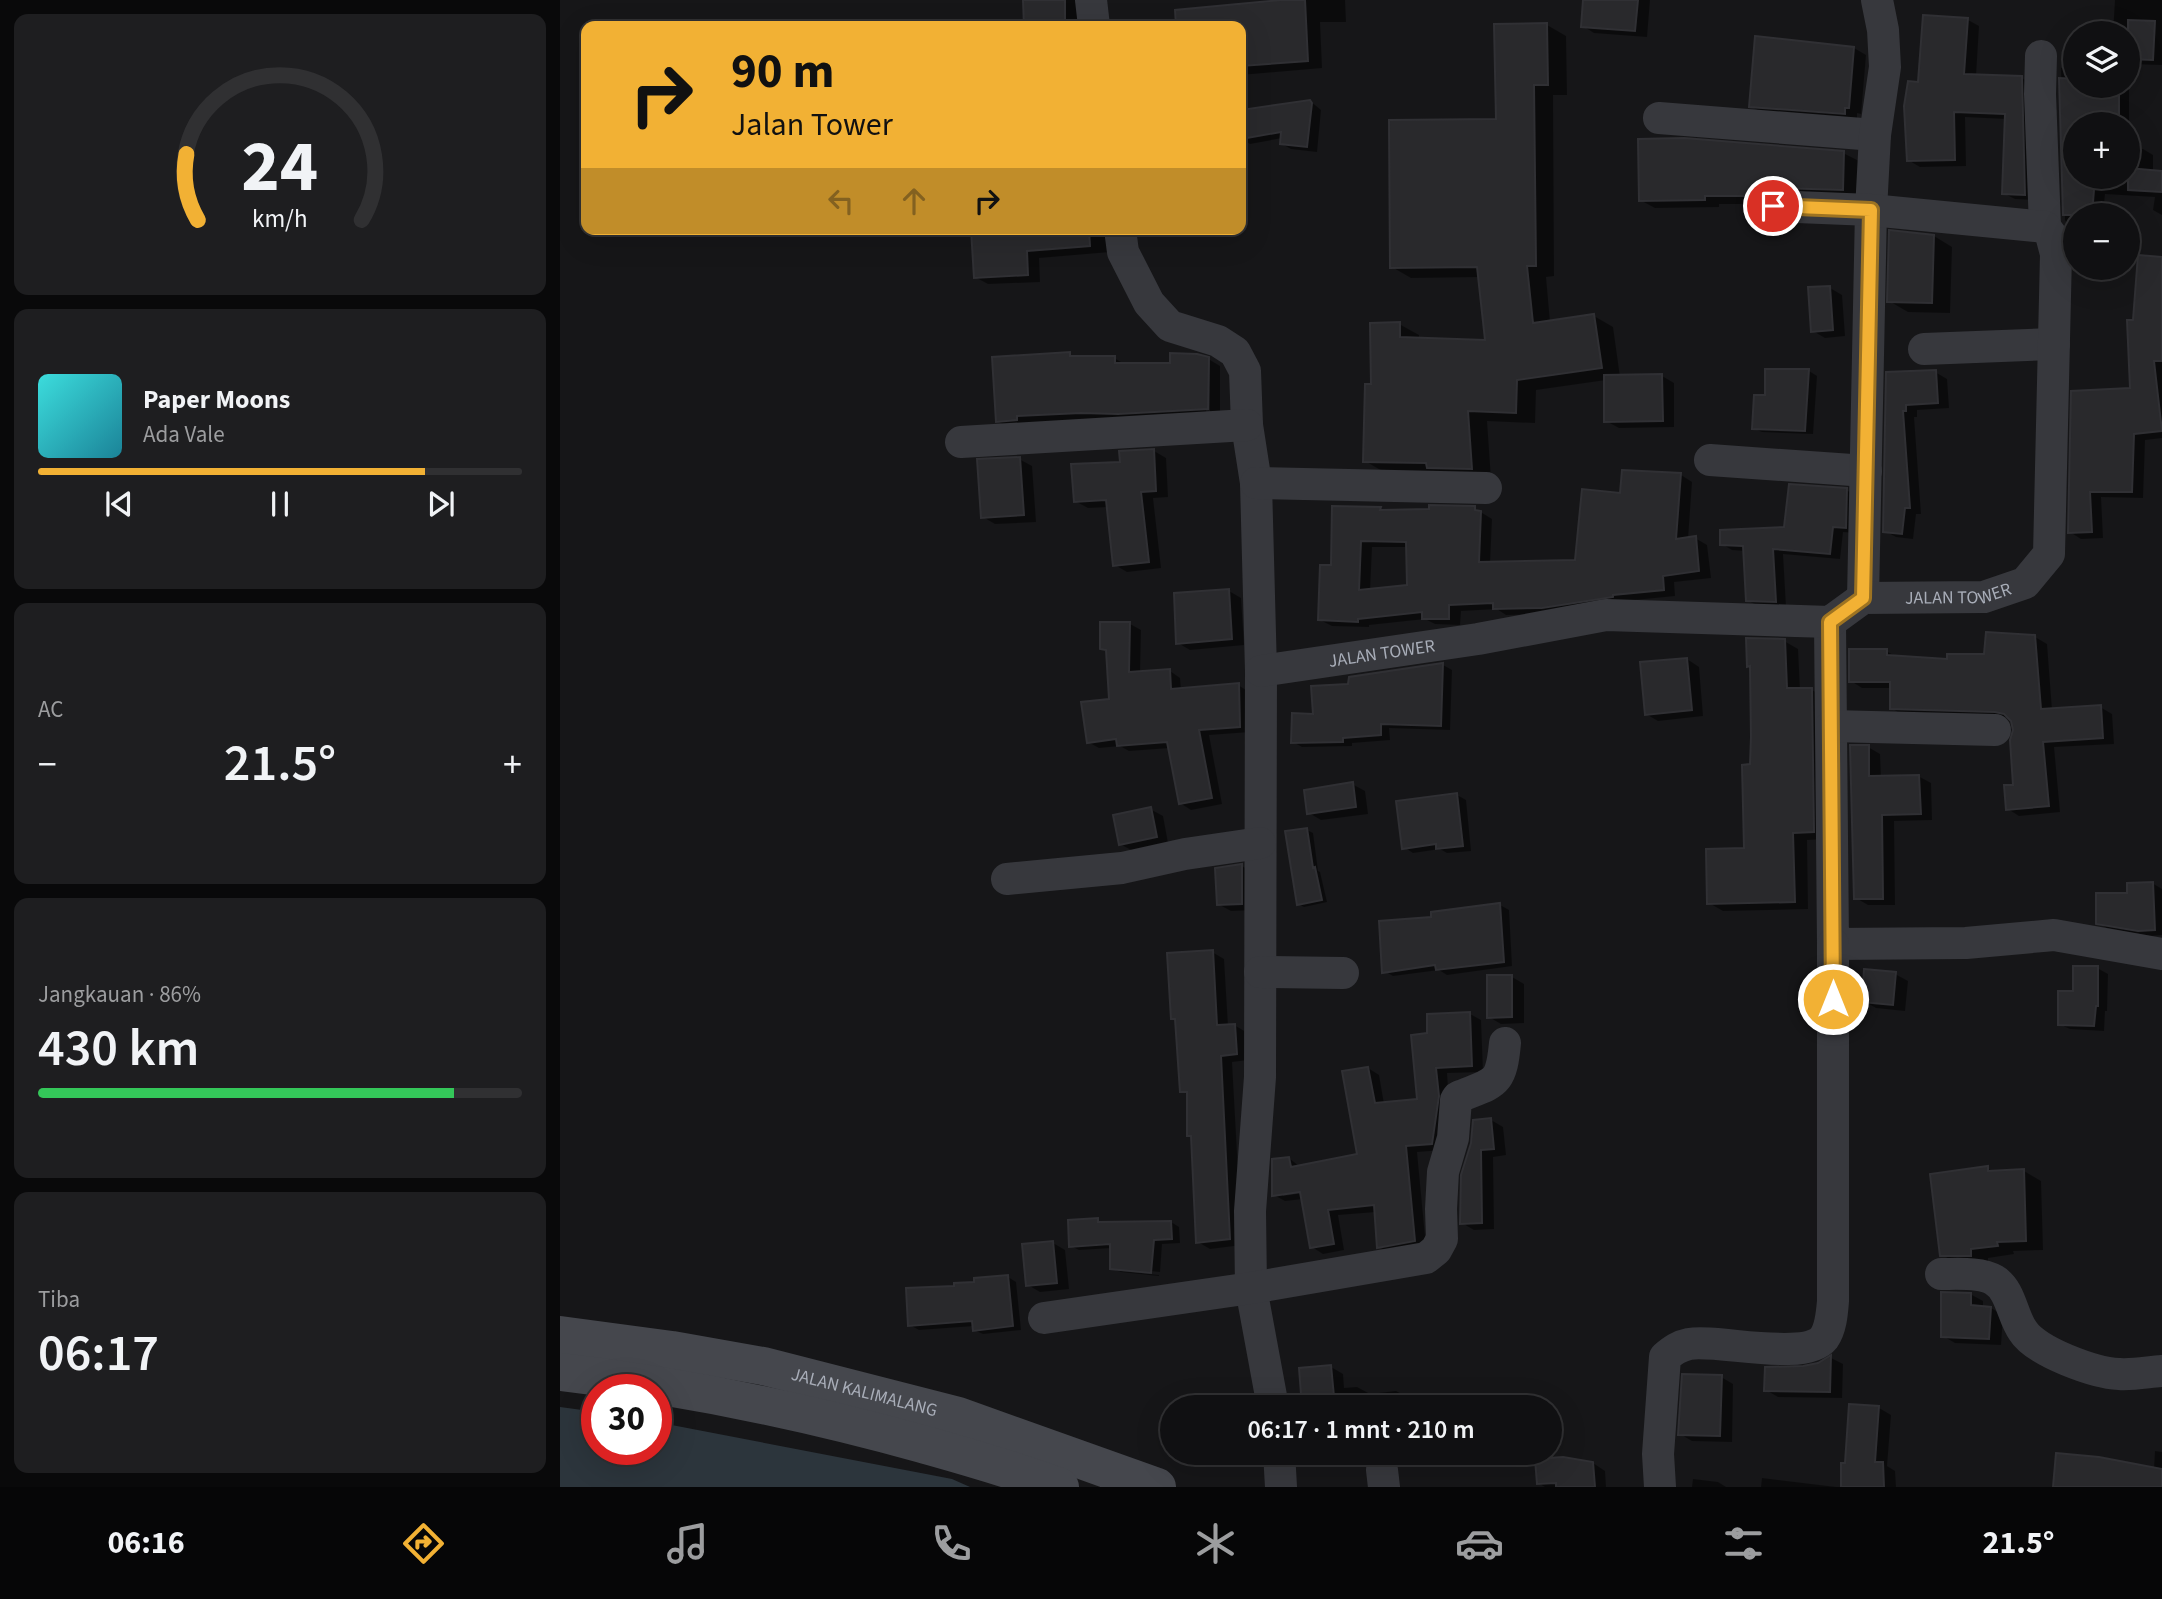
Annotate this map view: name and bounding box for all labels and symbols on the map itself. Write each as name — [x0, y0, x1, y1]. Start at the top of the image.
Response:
pin — [1743, 176, 1803, 236]
street label: JALAN TOWER — [1905, 576, 2015, 611]
street label: JALAN TOWER — [1327, 633, 1437, 673]
position arrow — [1796, 962, 1870, 1036]
street label: JALAN KALIMALANG — [789, 1361, 940, 1423]
speed limit sign: 30 — [581, 1374, 672, 1465]

